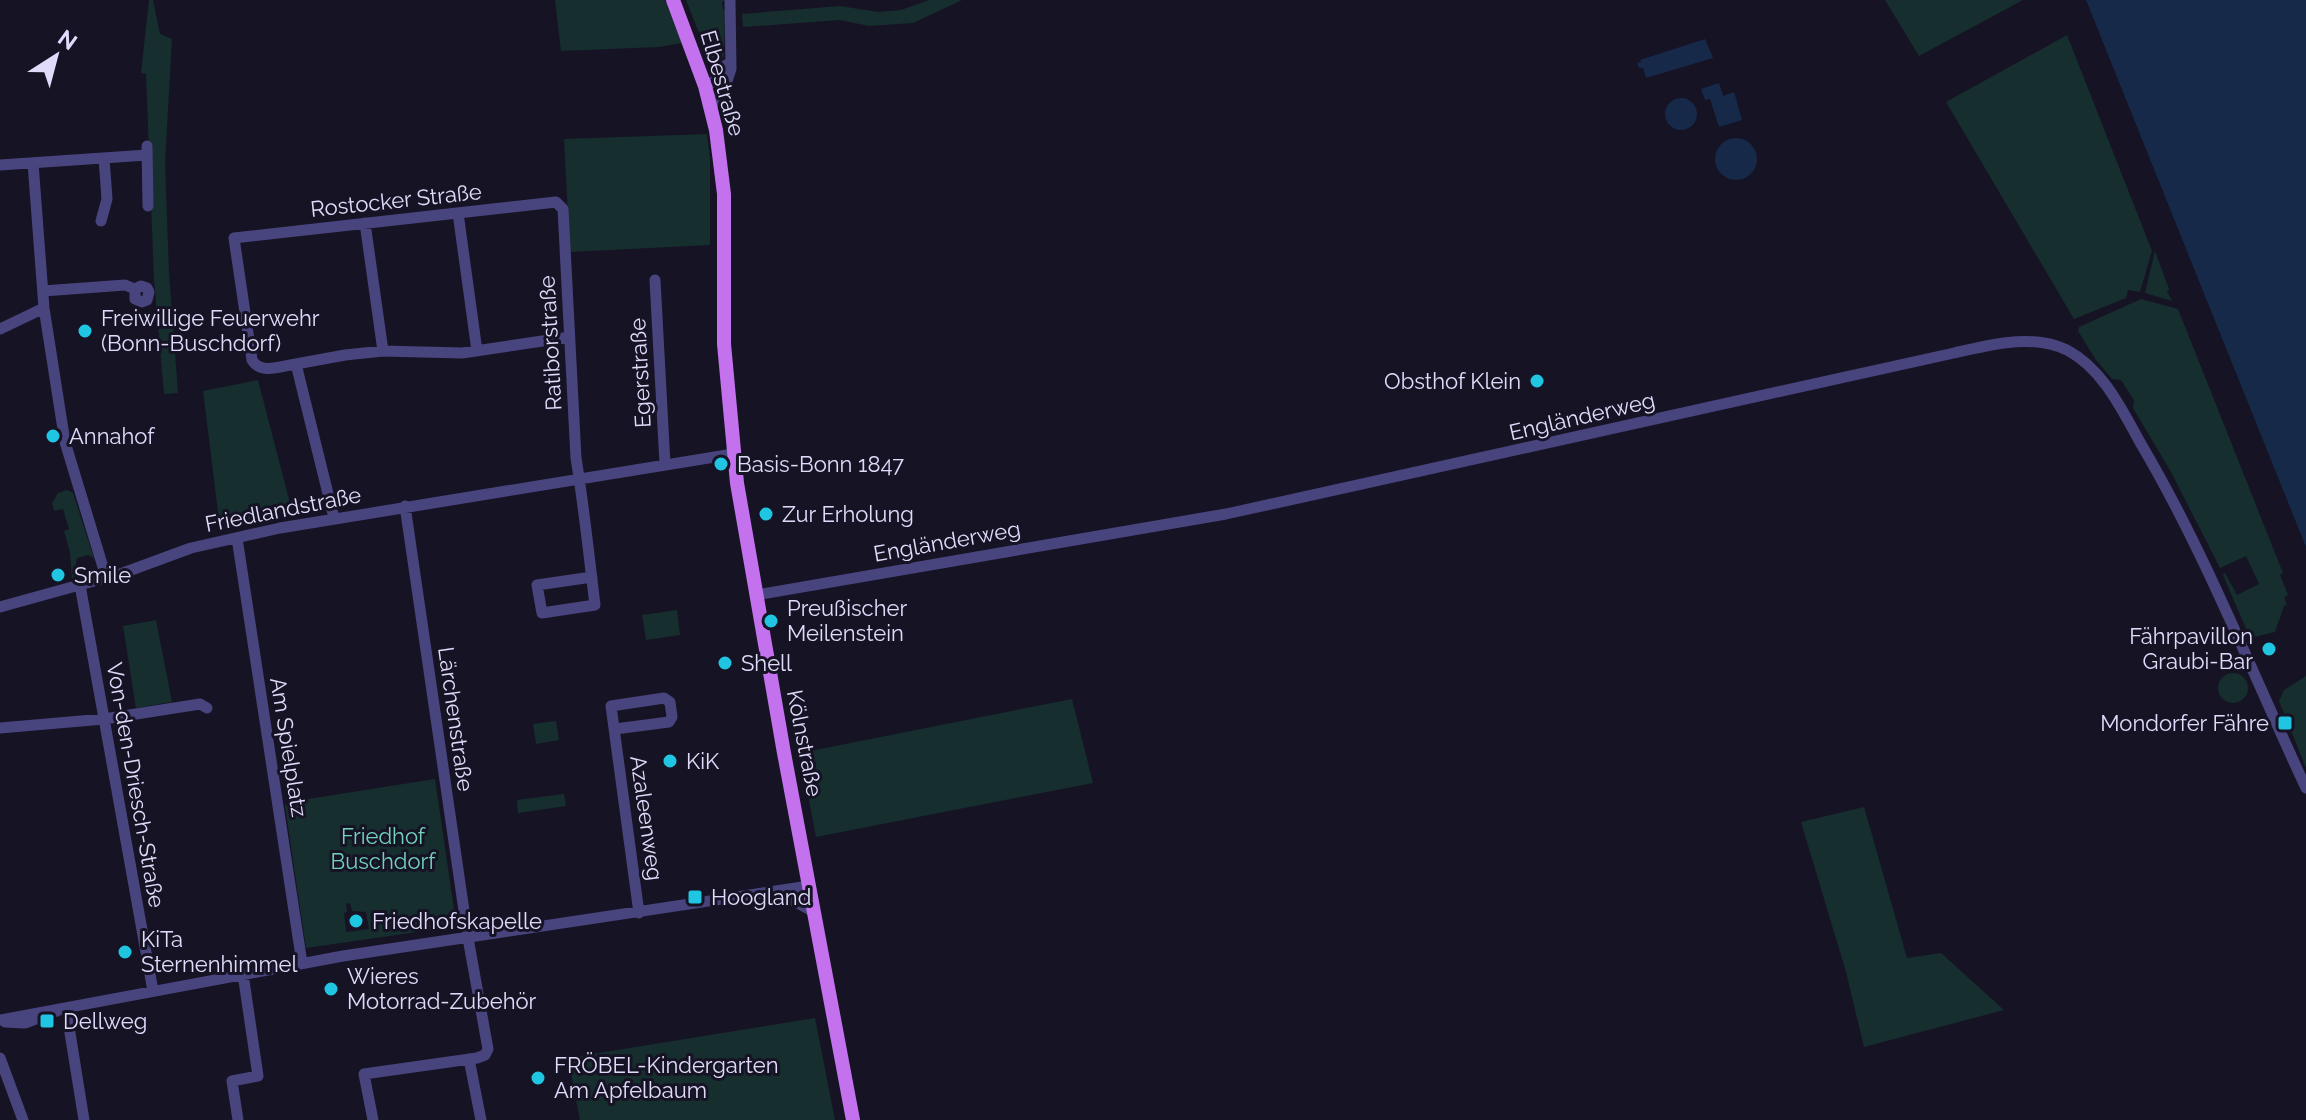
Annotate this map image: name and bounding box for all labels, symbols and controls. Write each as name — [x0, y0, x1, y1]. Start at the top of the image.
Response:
north arrow — [16, 16, 96, 96]
text: N — [53, 24, 82, 55]
street label: Elbestraße — [696, 27, 750, 139]
street label: Rostocker Straße — [309, 178, 483, 222]
street label: Ratiborstraße — [533, 275, 567, 411]
place label: Freiwillige Feuerwehr (Bonn-Buschdorf) — [101, 305, 320, 356]
street label: Egerstraße — [624, 317, 656, 429]
marker: Freiwillige Feuerwehr (Bonn-Buschdorf) — [76, 322, 94, 340]
place label: Obsthof Klein — [1384, 368, 1521, 394]
marker: Obsthof Klein — [1528, 372, 1546, 390]
street label: Engländerweg — [1507, 387, 1657, 445]
place label: Annahof — [69, 423, 155, 449]
marker: Annahof — [44, 427, 62, 445]
place label: Basis-Bonn 1847 — [737, 451, 904, 477]
marker: Basis-Bonn 1847 — [712, 455, 730, 473]
street label: Friedlandstraße — [203, 481, 363, 537]
place label: Zur Erholung — [782, 501, 914, 527]
marker: Zur Erholung — [757, 505, 775, 523]
street label: Engländerweg — [871, 515, 1023, 567]
place label: Smile — [74, 562, 131, 588]
marker: Smile — [49, 566, 67, 584]
place label: Preußischer Meilenstein — [787, 595, 907, 646]
marker: Preußischer Meilenstein — [762, 612, 780, 630]
place label: Fährpavillon Graubi-Bar — [2129, 623, 2253, 674]
marker: Fährpavillon Graubi-Bar — [2260, 640, 2278, 658]
street label: Lärchenstraße — [433, 645, 479, 793]
place label: Shell — [741, 650, 792, 676]
marker: Shell — [716, 654, 734, 672]
street label: Von-den-Driesch-Straße — [102, 660, 170, 910]
street label: Am Spielplatz — [265, 675, 313, 819]
street label: Kölnstraße — [782, 687, 828, 799]
place label: Mondorfer Fähre — [2100, 710, 2269, 736]
marker: Mondorfer Fähre — [2276, 714, 2294, 732]
place label: KiK — [686, 748, 720, 774]
marker: KiK — [661, 752, 679, 770]
street label: Azaleenweg — [625, 754, 669, 882]
park label: Friedhof Buschdorf — [330, 823, 436, 874]
place label: Hoogland — [711, 884, 811, 910]
marker: Hoogland — [686, 888, 704, 906]
place label: Friedhofskapelle — [372, 908, 542, 934]
marker: Friedhofskapelle — [347, 912, 365, 930]
place label: KiTa Sternenhimmel — [141, 926, 298, 977]
marker: KiTa Sternenhimmel — [116, 943, 134, 961]
place label: Wieres Motorrad-Zubehör — [347, 963, 537, 1014]
marker: Wieres Motorrad-Zubehör — [322, 980, 340, 998]
place label: Dellweg — [63, 1008, 147, 1034]
marker: Dellweg — [38, 1012, 56, 1030]
place label: FRÖBEL-Kindergarten Am Apfelbaum — [554, 1052, 779, 1103]
marker: FRÖBEL-Kindergarten Am Apfelbaum — [529, 1069, 547, 1087]

